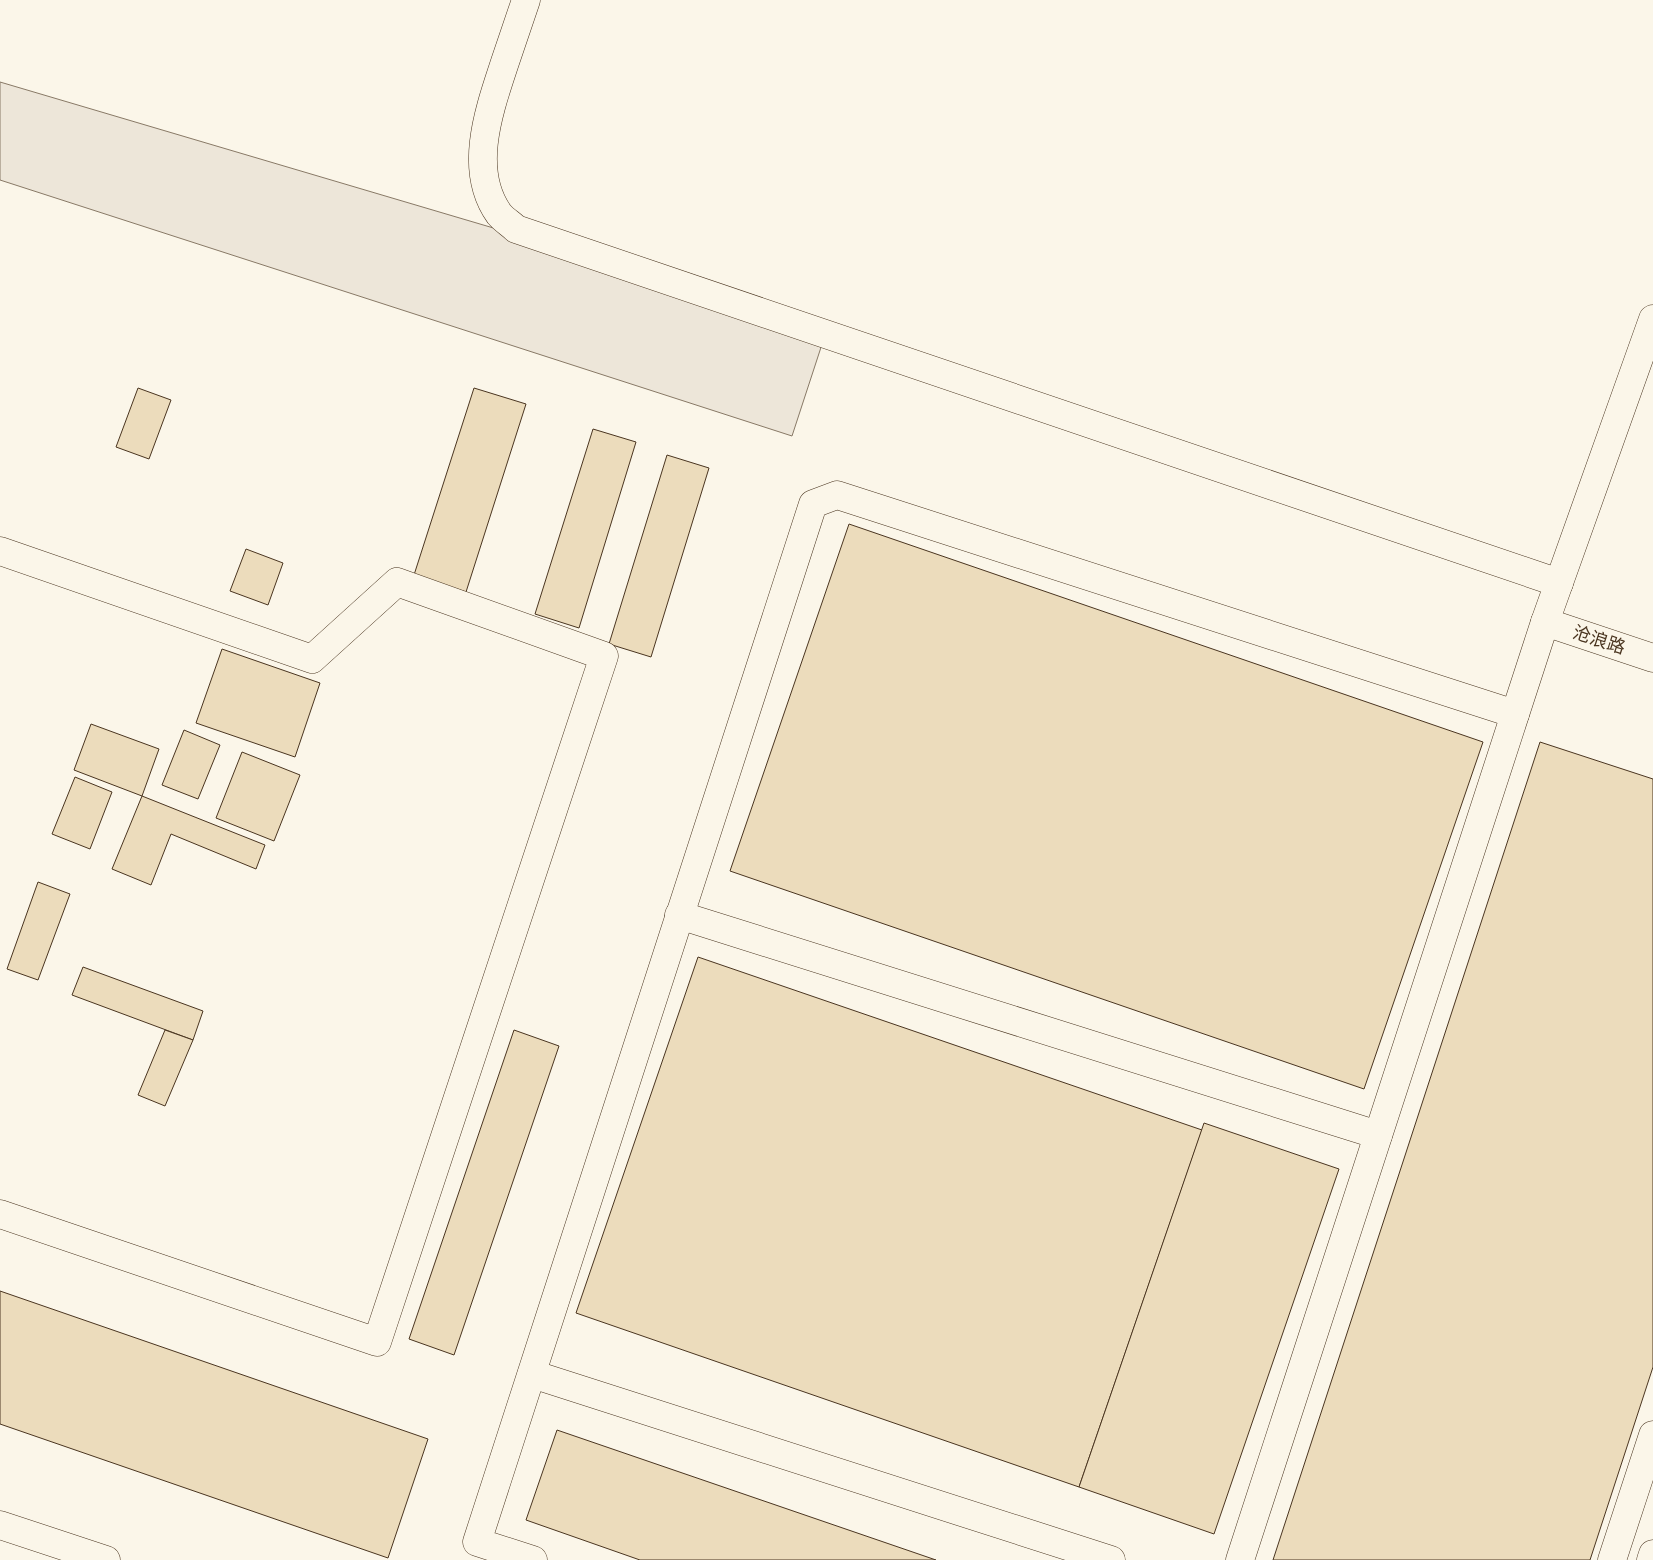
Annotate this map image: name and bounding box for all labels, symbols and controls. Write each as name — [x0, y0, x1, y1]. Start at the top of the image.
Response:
street label: 沧浪路 — [1570, 621, 1628, 659]

